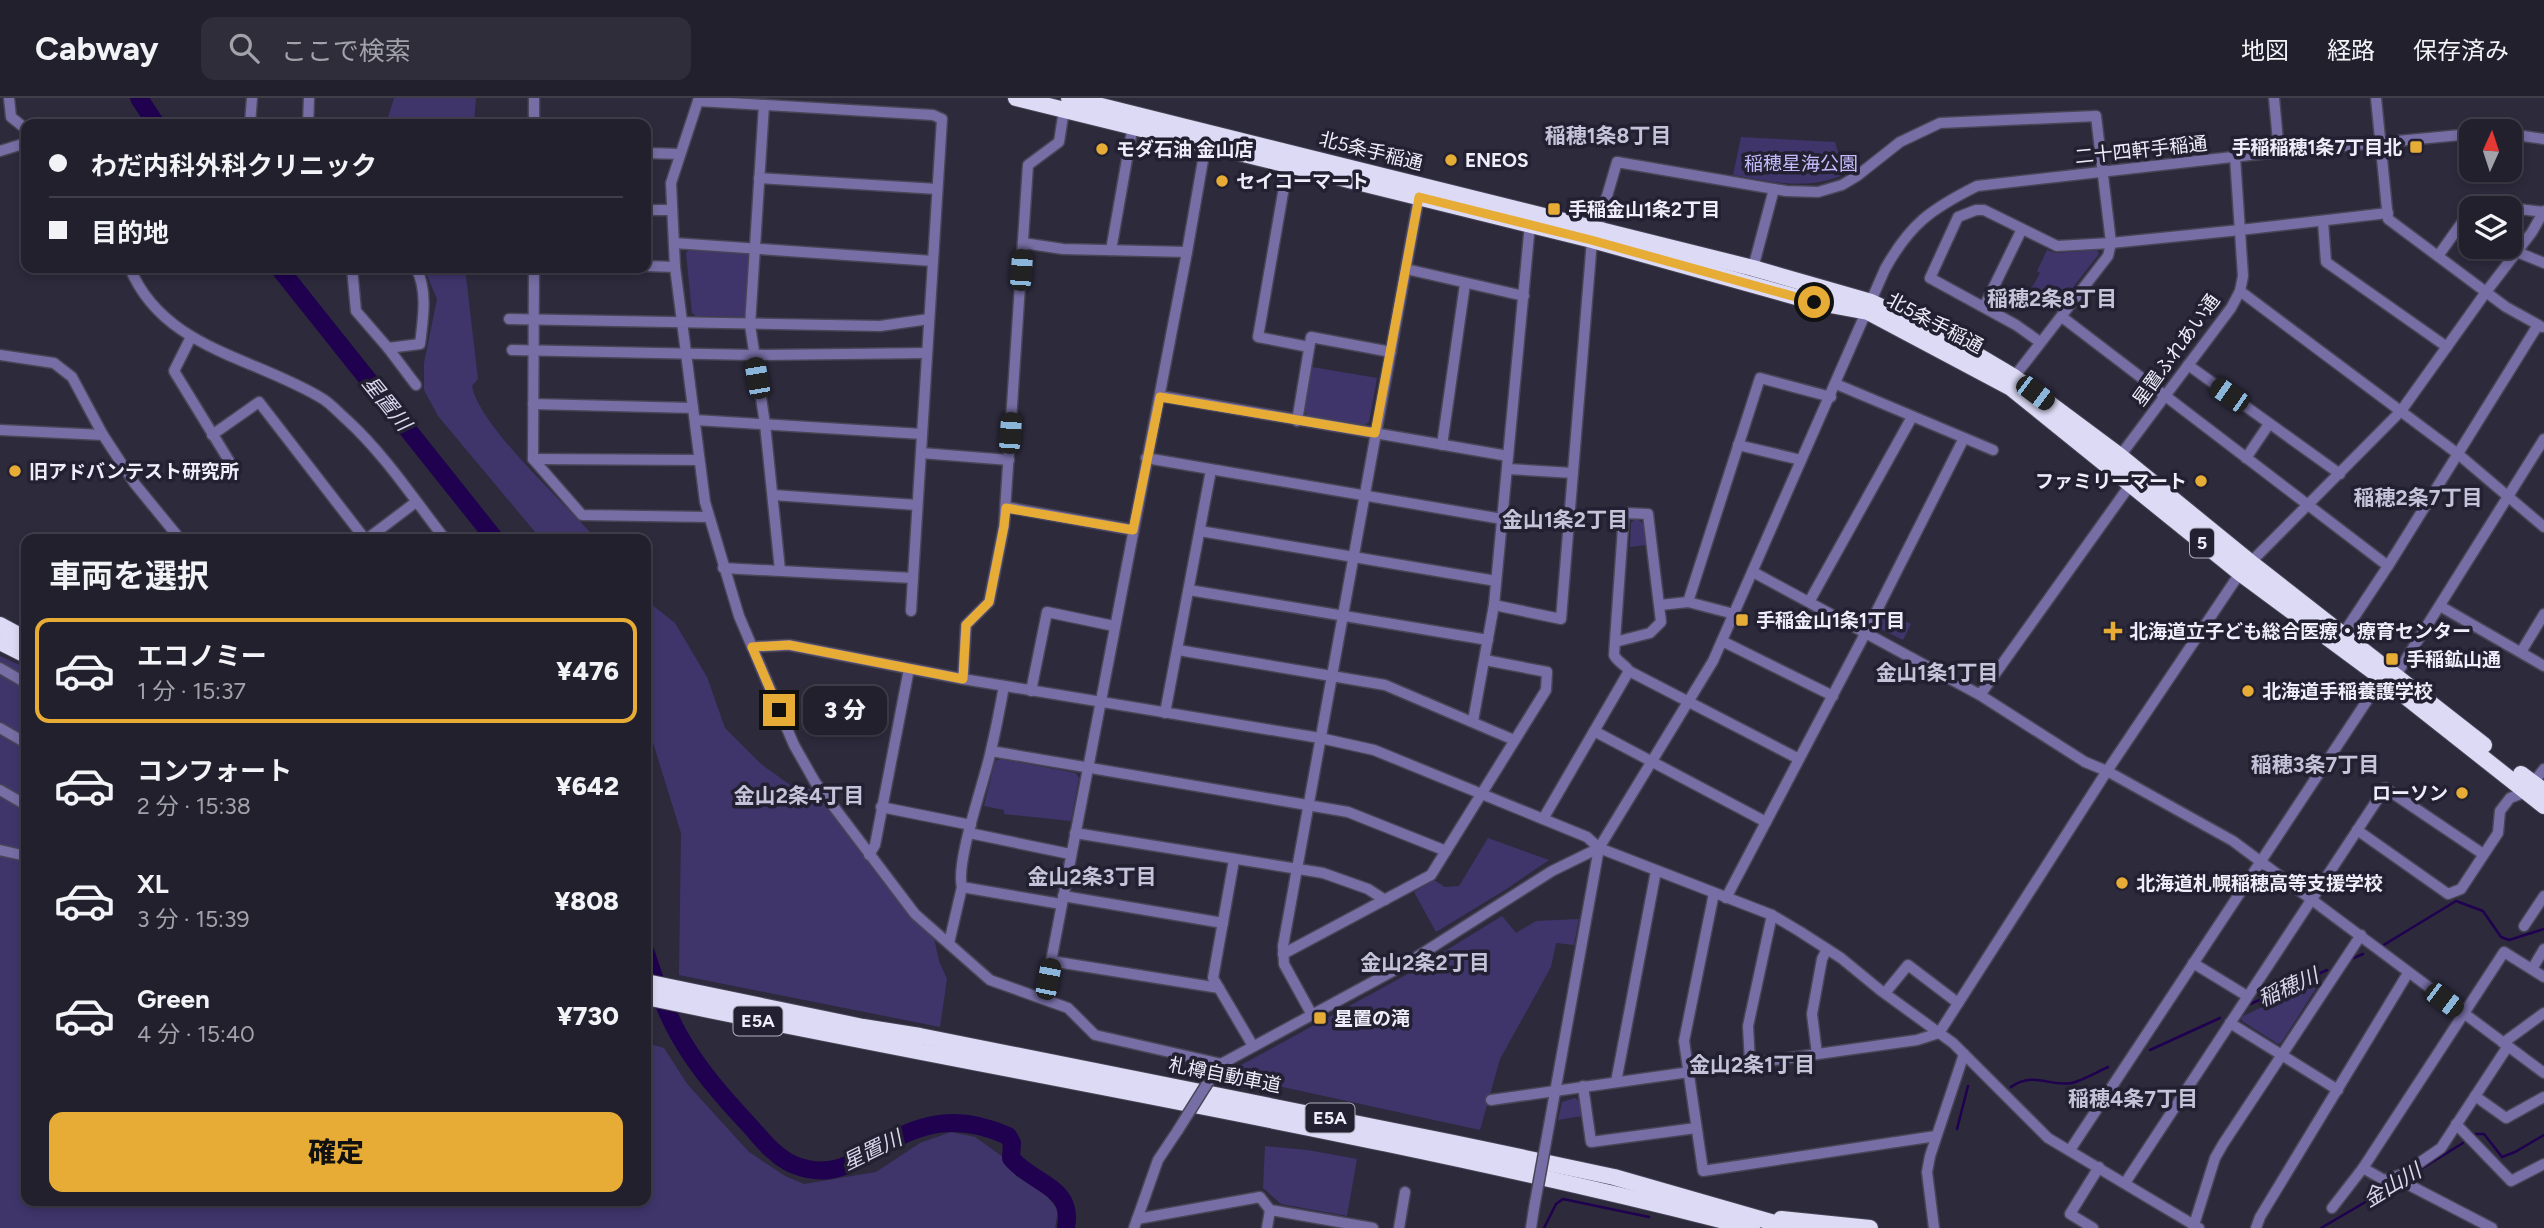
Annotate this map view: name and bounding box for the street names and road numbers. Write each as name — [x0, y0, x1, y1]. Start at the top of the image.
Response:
street label: 北5条手稲通 — [1317, 127, 1425, 175]
street label: 二十四軒手稲通 — [2074, 132, 2208, 168]
street label: 北5条手稲通 — [1883, 288, 1987, 358]
street label: 星置ふれあい通 — [2128, 289, 2224, 411]
road number: 5 — [2190, 528, 2214, 558]
road number: E5A — [734, 1006, 782, 1036]
street label: 札樽自動車道 — [1167, 1053, 1283, 1097]
road number: E5A — [1306, 1104, 1354, 1133]

